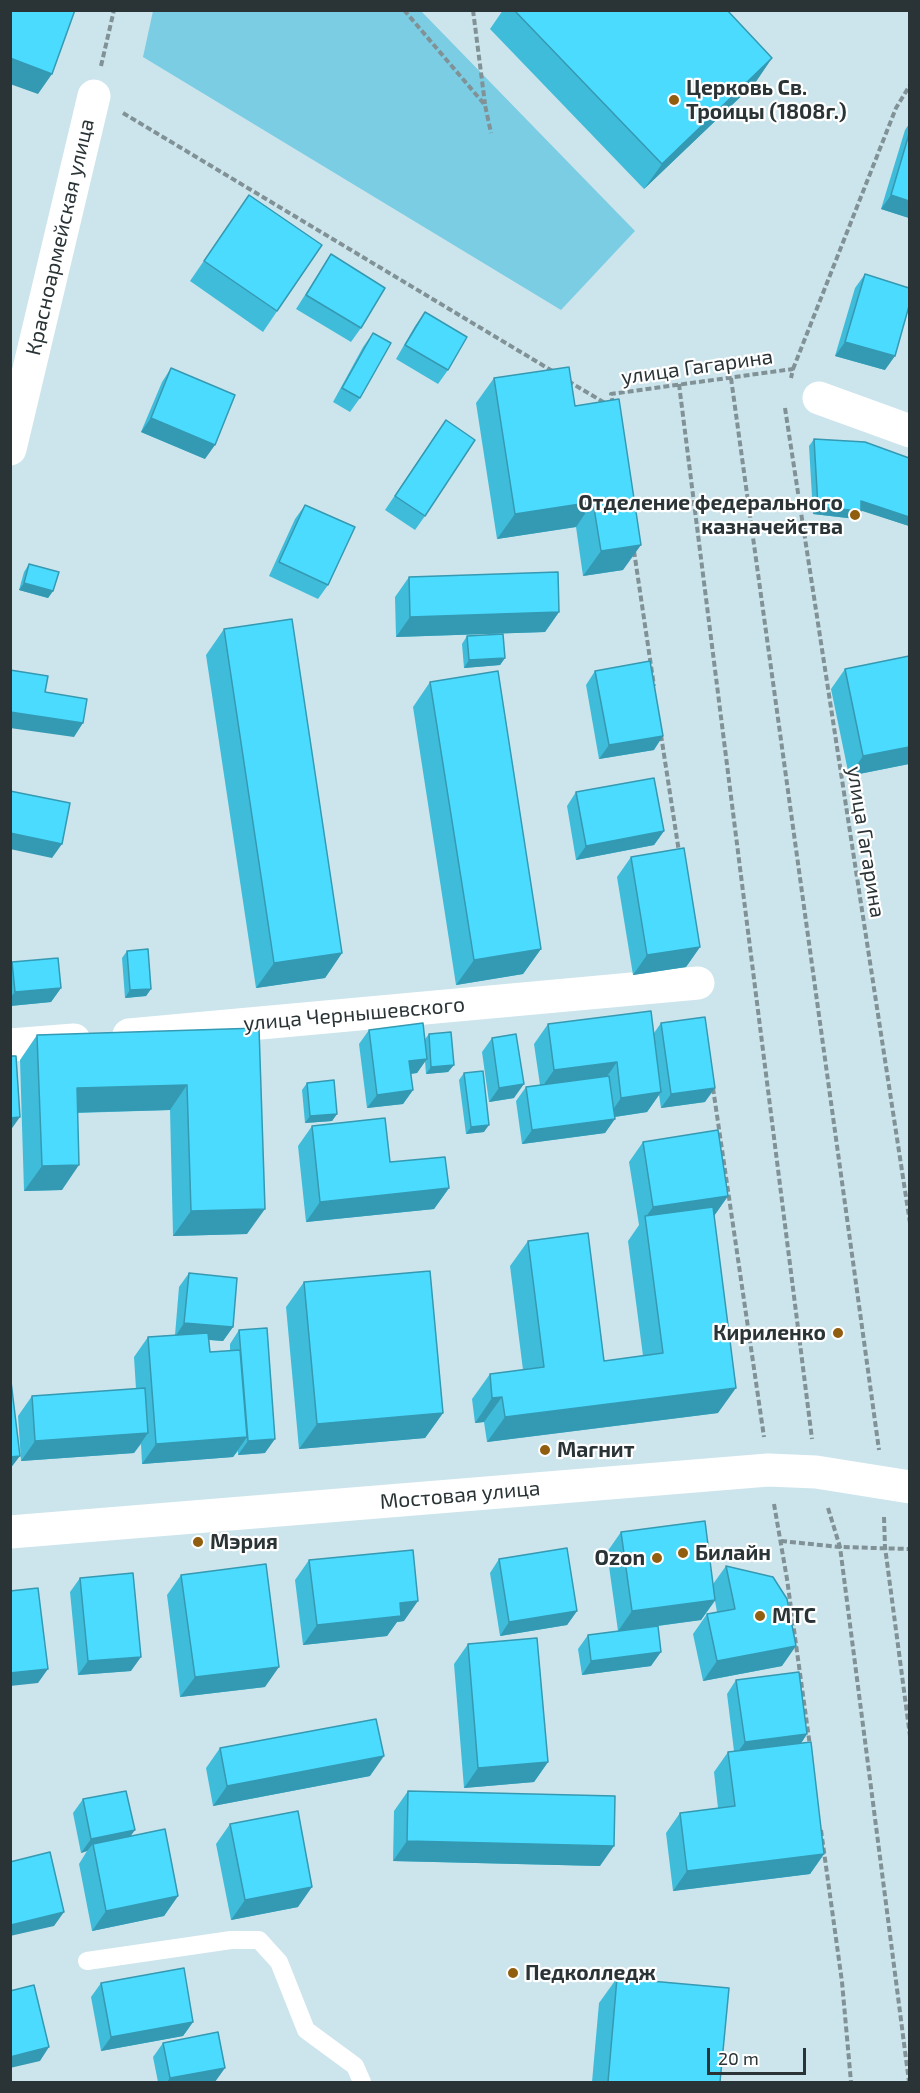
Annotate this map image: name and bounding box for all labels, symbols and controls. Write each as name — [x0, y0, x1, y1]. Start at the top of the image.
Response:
place label: Церковь Св. Троицы (1808г.) — [686, 75, 847, 125]
marker: Церковь Св. Троицы (1808г.) — [667, 93, 681, 107]
street label: Красноармейская улица — [20, 116, 100, 358]
street label: улица Гагарина — [619, 344, 775, 390]
place label: Отделение федерального казначейства — [578, 490, 843, 540]
marker: Отделение федерального казначейства — [848, 508, 862, 522]
street label: улица Гагарина — [842, 764, 890, 920]
street label: улица Чернышевского — [242, 992, 466, 1036]
place label: Кириленко — [713, 1320, 826, 1346]
marker: Кириленко — [831, 1326, 845, 1340]
place label: Магнит — [557, 1437, 634, 1463]
marker: Магнит — [538, 1443, 552, 1457]
street label: Мостовая улица — [379, 1475, 541, 1515]
place label: Мэрия — [210, 1529, 278, 1555]
marker: Мэрия — [191, 1535, 205, 1549]
place label: Билайн — [695, 1540, 771, 1566]
place label: Ozon — [595, 1545, 645, 1571]
marker: Билайн — [676, 1546, 690, 1560]
marker: Ozon — [650, 1551, 664, 1565]
place label: МТС — [772, 1603, 816, 1629]
marker: МТС — [753, 1609, 767, 1623]
place label: Педколледж — [525, 1960, 656, 1986]
marker: Педколледж — [506, 1966, 520, 1980]
scale bar — [710, 2036, 809, 2074]
text: 20 m — [718, 2047, 759, 2069]

